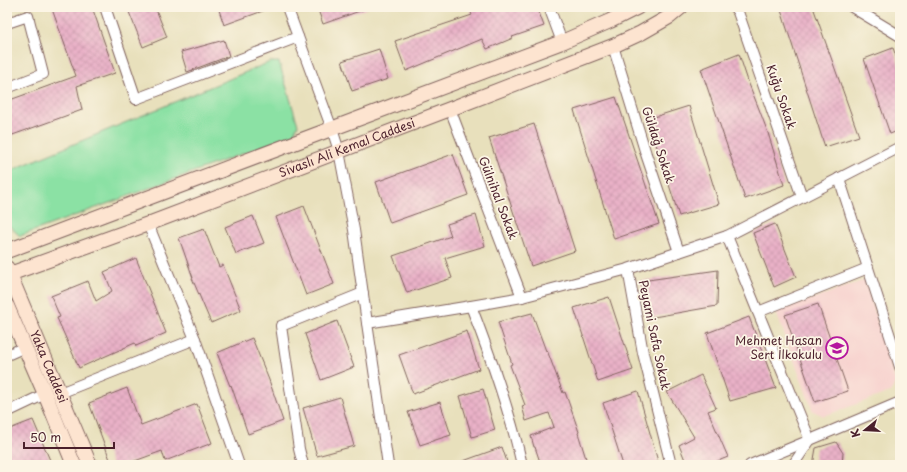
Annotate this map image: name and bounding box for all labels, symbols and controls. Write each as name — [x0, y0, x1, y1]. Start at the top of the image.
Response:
street label: Kuğu Sokak — [762, 62, 801, 132]
street label: Güldağ Sokak — [638, 104, 680, 186]
street label: Sivaslı Ali Kemal Caddesi — [276, 113, 417, 181]
street label: Gülnihal Sokak — [475, 153, 523, 242]
street label: Peyami Safa Sokak — [635, 278, 675, 392]
street label: Yaka Caddesi — [26, 327, 73, 405]
place label: Mehmet Hasan Sert İlkokulu — [735, 331, 822, 363]
school or university icon: Mehmet Hasan Sert İlkokulu — [824, 335, 850, 361]
north arrow — [845, 410, 885, 450]
scale bar — [24, 424, 114, 450]
text: K — [846, 427, 864, 440]
text: 50 m — [30, 428, 61, 446]

